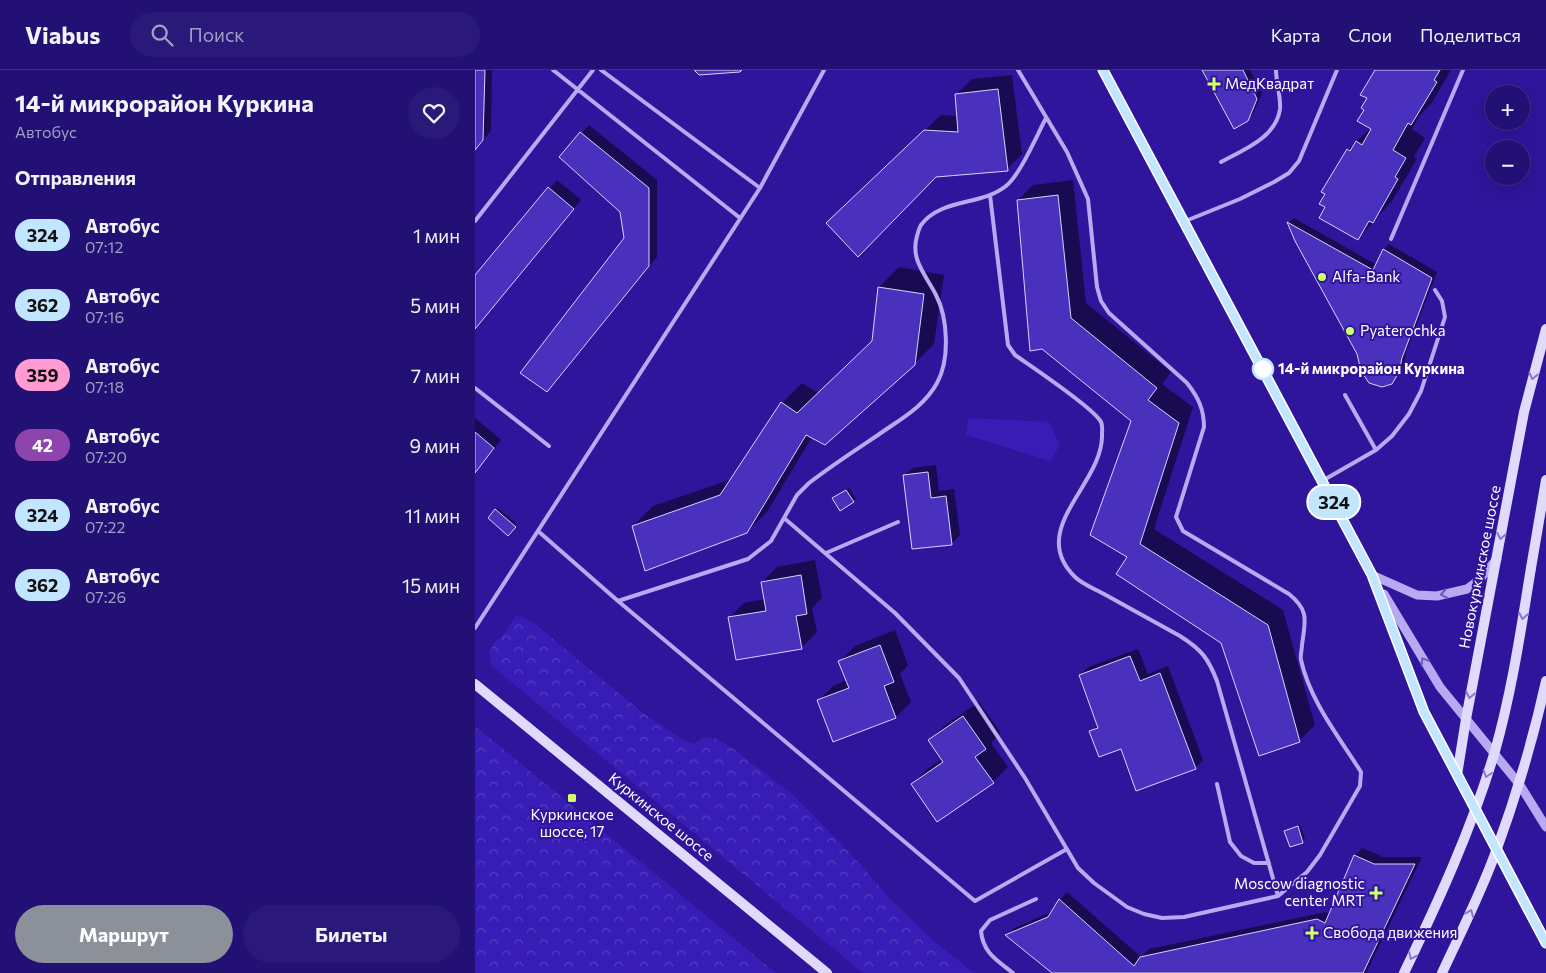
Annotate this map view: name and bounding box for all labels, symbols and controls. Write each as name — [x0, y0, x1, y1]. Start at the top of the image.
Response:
search box — [130, 12, 480, 57]
text: Viabus — [25, 20, 100, 49]
icon: search — [148, 21, 176, 49]
text: Поиск — [188, 23, 244, 46]
text: Карта — [1271, 24, 1320, 46]
text: Слои — [1348, 24, 1392, 46]
text: Поделиться — [1420, 24, 1521, 46]
place label: МедКвадрат — [1225, 74, 1314, 92]
marker: МедКвадрат — [1207, 77, 1221, 91]
map controls — [1485, 85, 1530, 185]
button: + — [1485, 85, 1530, 130]
button: heart — [408, 87, 460, 139]
text: 14-й микрорайон Куркина — [15, 88, 314, 117]
text: Автобус — [15, 122, 77, 141]
button: − — [1485, 140, 1530, 185]
text: Отправления — [15, 166, 136, 189]
text: Автобус — [85, 214, 160, 237]
text: 324 — [27, 224, 58, 246]
text: 1 мин — [413, 224, 460, 247]
text: 07:12 — [85, 237, 123, 256]
place label: Alfa-Bank — [1332, 267, 1400, 285]
marker: Alfa-Bank — [1316, 271, 1328, 283]
text: Автобус — [85, 284, 160, 307]
text: 362 — [27, 294, 58, 316]
text: 5 мин — [410, 294, 460, 317]
text: 07:16 — [85, 307, 124, 326]
place label: Pyaterochka — [1360, 321, 1446, 339]
marker: Pyaterochka — [1344, 325, 1356, 337]
text: Автобус — [85, 354, 160, 377]
marker: 14-й микрорайон Куркина — [1252, 358, 1274, 380]
place label: 14-й микрорайон Куркина — [1278, 359, 1465, 377]
text: 359 — [26, 364, 59, 386]
text: 7 мин — [411, 364, 460, 387]
one-way arrow — [1528, 372, 1539, 381]
text: 07:18 — [85, 377, 124, 396]
text: Автобус — [85, 424, 160, 447]
text: 42 — [32, 434, 53, 456]
text: 9 мин — [410, 434, 460, 457]
text: 07:20 — [85, 447, 127, 466]
street label: Новокуркинское шоссе — [1454, 484, 1504, 650]
line badge: 324 — [1305, 486, 1363, 518]
text: 324 — [1318, 491, 1350, 513]
text: Автобус — [85, 494, 160, 517]
text: 324 — [27, 504, 58, 526]
text: 11 мин — [405, 504, 460, 527]
text: 07:22 — [85, 517, 125, 536]
one-way arrow — [1497, 531, 1507, 540]
text: Автобус — [85, 564, 160, 587]
text: 362 — [27, 574, 58, 596]
text: 15 мин — [402, 574, 460, 597]
text: 07:26 — [85, 587, 126, 606]
one-way arrow — [1440, 588, 1448, 599]
one-way arrow — [1519, 611, 1529, 620]
one-way arrow — [1421, 657, 1431, 666]
one-way arrow — [1466, 691, 1476, 700]
street label: Куркинское шоссе — [605, 768, 718, 864]
one-way arrow — [1483, 769, 1493, 778]
marker: Куркинское шоссе, 17 — [566, 792, 578, 804]
place label: Куркинское шоссе, 17 — [530, 805, 614, 840]
place label: Moscow diagnostic center MRT — [1234, 874, 1365, 909]
marker: Moscow diagnostic center MRT — [1369, 886, 1383, 900]
button: Маршрут — [15, 905, 233, 963]
button: Билеты — [243, 905, 460, 963]
one-way arrow — [1463, 909, 1474, 918]
place label: Свобода движения — [1323, 923, 1457, 941]
marker: Свобода движения — [1305, 926, 1319, 940]
one-way arrow — [1408, 951, 1418, 960]

